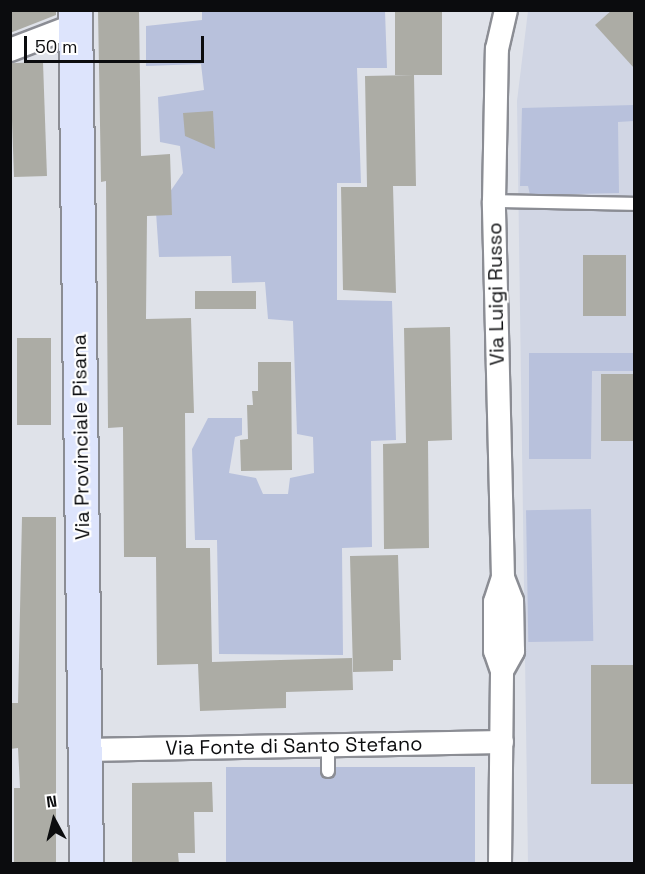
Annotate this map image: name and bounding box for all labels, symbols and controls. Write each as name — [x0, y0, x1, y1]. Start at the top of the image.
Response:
scale bar — [27, 24, 207, 62]
text: 50 m — [35, 35, 77, 58]
street label: Via Luigi Russo — [483, 222, 509, 366]
street label: Via Provinciale Pisana — [67, 334, 95, 540]
street label: Via Fonte di Santo Stefano — [165, 732, 423, 760]
north arrow — [24, 790, 84, 850]
text: N — [45, 791, 58, 813]

